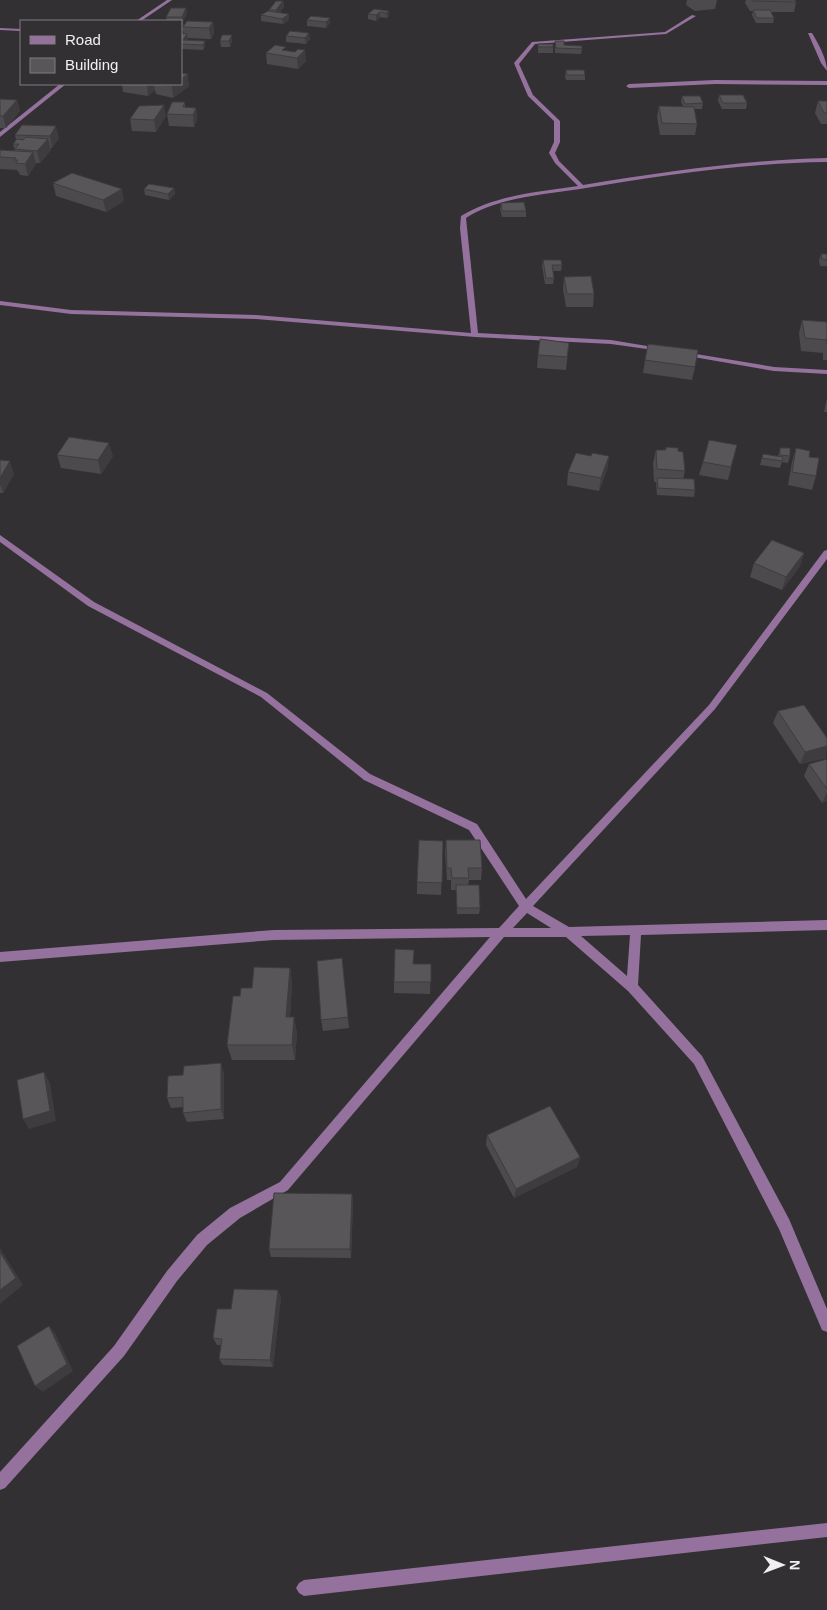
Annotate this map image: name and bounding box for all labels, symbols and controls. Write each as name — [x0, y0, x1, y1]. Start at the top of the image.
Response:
legend — [20, 20, 182, 85]
text: Road — [65, 31, 101, 48]
text: Building — [65, 56, 118, 73]
north arrow — [757, 1540, 807, 1590]
text: N — [787, 1560, 803, 1570]

